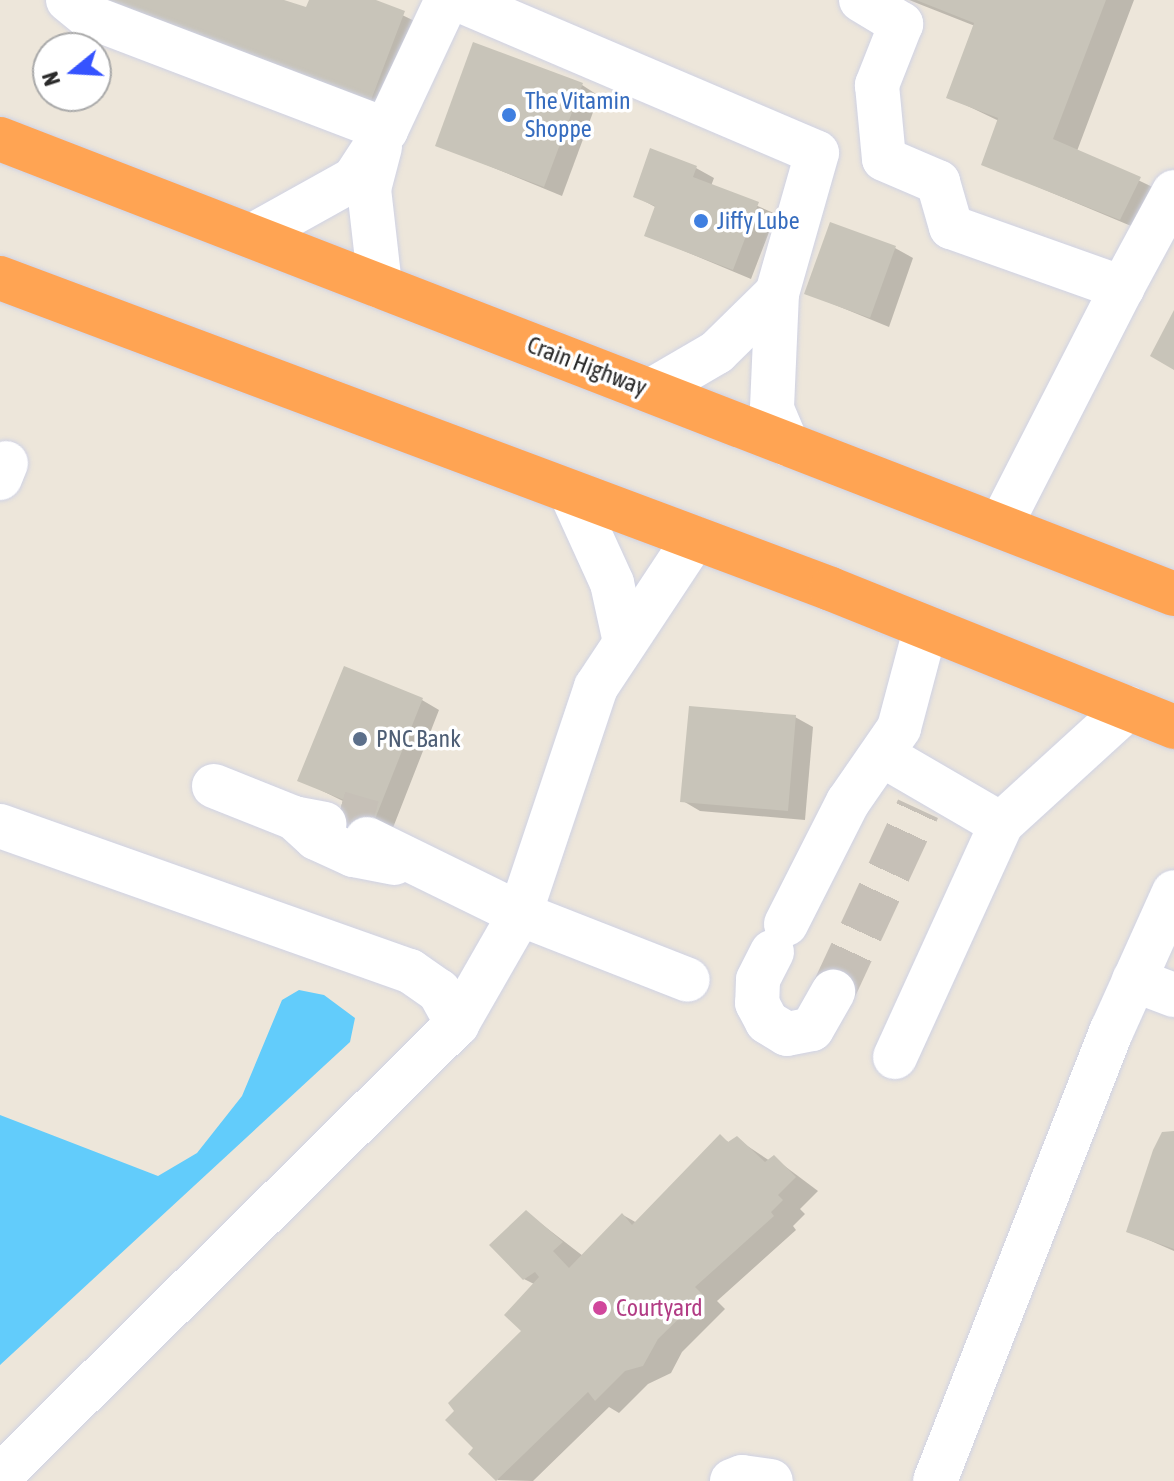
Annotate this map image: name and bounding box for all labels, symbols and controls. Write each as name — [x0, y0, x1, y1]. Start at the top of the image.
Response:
north arrow — [32, 32, 112, 112]
text: N — [37, 69, 65, 89]
place label: The Vitamin Shoppe — [525, 87, 631, 143]
marker: The Vitamin Shoppe — [500, 106, 518, 124]
place label: Jiffy Lube — [717, 207, 800, 235]
marker: Jiffy Lube — [692, 212, 710, 230]
street label: Crain Highway — [523, 330, 651, 402]
place label: PNC Bank — [376, 725, 461, 753]
marker: PNC Bank — [351, 730, 369, 748]
place label: Courtyard — [616, 1294, 703, 1322]
marker: Courtyard — [591, 1299, 609, 1317]

